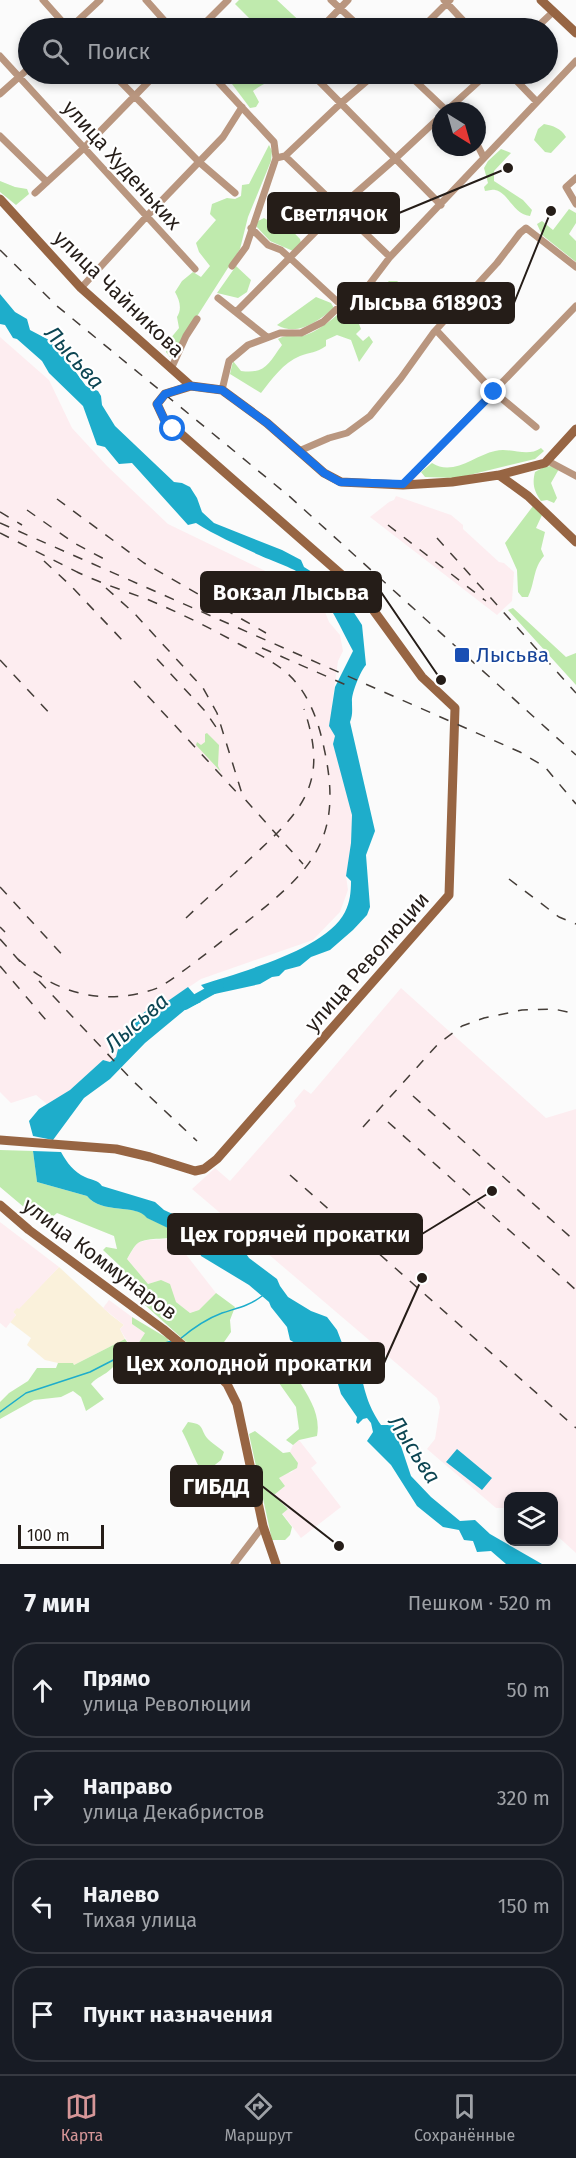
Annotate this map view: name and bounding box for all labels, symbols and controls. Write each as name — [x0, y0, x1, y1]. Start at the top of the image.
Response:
search box — [18, 18, 558, 84]
icon: search — [39, 35, 72, 68]
text: Поиск — [87, 38, 150, 65]
street label: улица Худеньких — [57, 95, 188, 236]
north arrow — [432, 102, 486, 156]
callout: Светлячок — [268, 193, 399, 233]
text: Светлячок — [280, 200, 389, 227]
street label: улица Чайникова — [48, 225, 190, 363]
callout: Лысьва 618903 — [338, 283, 514, 323]
text: Лысьва 618903 — [350, 289, 502, 316]
water label: Лысьва — [38, 319, 110, 395]
route end — [480, 378, 506, 404]
route start — [159, 415, 185, 441]
callout: Вокзал Лысьва — [201, 572, 381, 612]
text: Вокзал Лысьва — [213, 579, 369, 606]
place label: Лысьва — [476, 642, 549, 668]
marker: Лысьва — [453, 646, 471, 664]
street label: улица Революции — [299, 887, 435, 1037]
water label: Лысьва — [98, 987, 174, 1058]
street label: улица Коммунаров — [17, 1192, 183, 1326]
callout: Цех горячей прокатки — [168, 1214, 422, 1254]
text: Цех горячей прокатки — [180, 1221, 410, 1248]
callout: Цех холодной прокатки — [114, 1343, 384, 1383]
text: Цех холодной прокатки — [126, 1350, 372, 1377]
water label: Лысьва — [382, 1409, 447, 1489]
callout: ГИБДД — [171, 1466, 262, 1506]
text: ГИБДД — [183, 1473, 249, 1500]
map controls — [504, 1492, 558, 1546]
button: layers — [504, 1492, 558, 1546]
scale bar — [18, 1522, 104, 1550]
text: 100 m — [27, 1526, 70, 1545]
text: 7 мин — [24, 1588, 90, 1619]
text: Пешком · 520 m — [408, 1591, 552, 1615]
text: Прямо — [83, 1665, 150, 1692]
icon: ahead — [26, 1674, 59, 1707]
text: 50 m — [506, 1678, 550, 1702]
text: улица Революции — [83, 1692, 252, 1716]
text: Направо — [83, 1773, 172, 1800]
icon: right — [26, 1782, 59, 1815]
text: 320 m — [497, 1786, 550, 1810]
text: улица Декабристов — [83, 1800, 265, 1824]
text: Налево — [83, 1881, 159, 1908]
icon: left — [26, 1890, 59, 1923]
text: 150 m — [498, 1894, 550, 1918]
text: Тихая улица — [83, 1908, 197, 1932]
icon: arrive — [26, 1998, 59, 2031]
text: Пункт назначения — [83, 2001, 273, 2028]
tab: Карта — [61, 2090, 103, 2145]
tab: Маршрут — [225, 2090, 293, 2145]
tab: Сохранённые — [414, 2090, 515, 2145]

